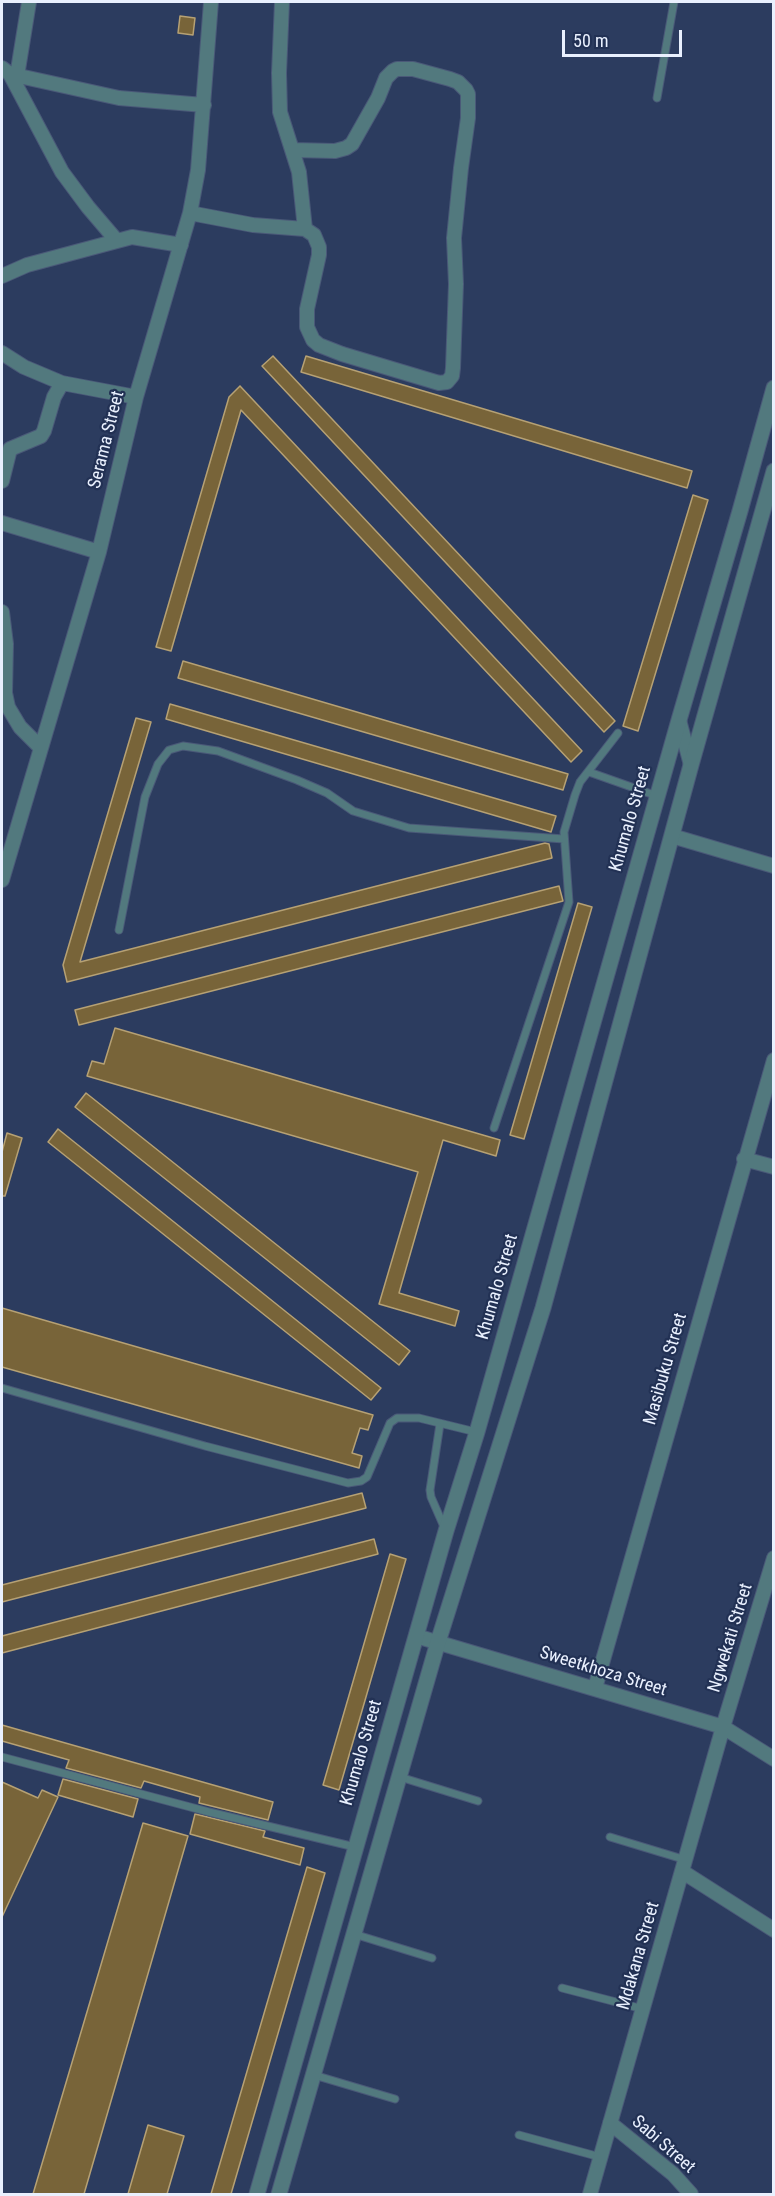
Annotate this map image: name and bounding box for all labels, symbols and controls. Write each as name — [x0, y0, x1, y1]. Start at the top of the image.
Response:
scale bar — [565, 18, 685, 56]
text: 50 m — [573, 30, 608, 51]
street label: Serama Street — [84, 389, 130, 491]
street label: Khumalo Street — [606, 764, 656, 874]
street label: Khumalo Street — [473, 1232, 523, 1342]
street label: Masibuku Street — [640, 1311, 692, 1427]
street label: Ngwekati Street — [704, 1581, 758, 1695]
street label: Sweetkhoza Street — [537, 1642, 669, 1702]
street label: Khumalo Street — [337, 1698, 387, 1808]
street label: Mdakana Street — [613, 1899, 665, 2013]
street label: Sabi Street — [627, 2112, 699, 2178]

